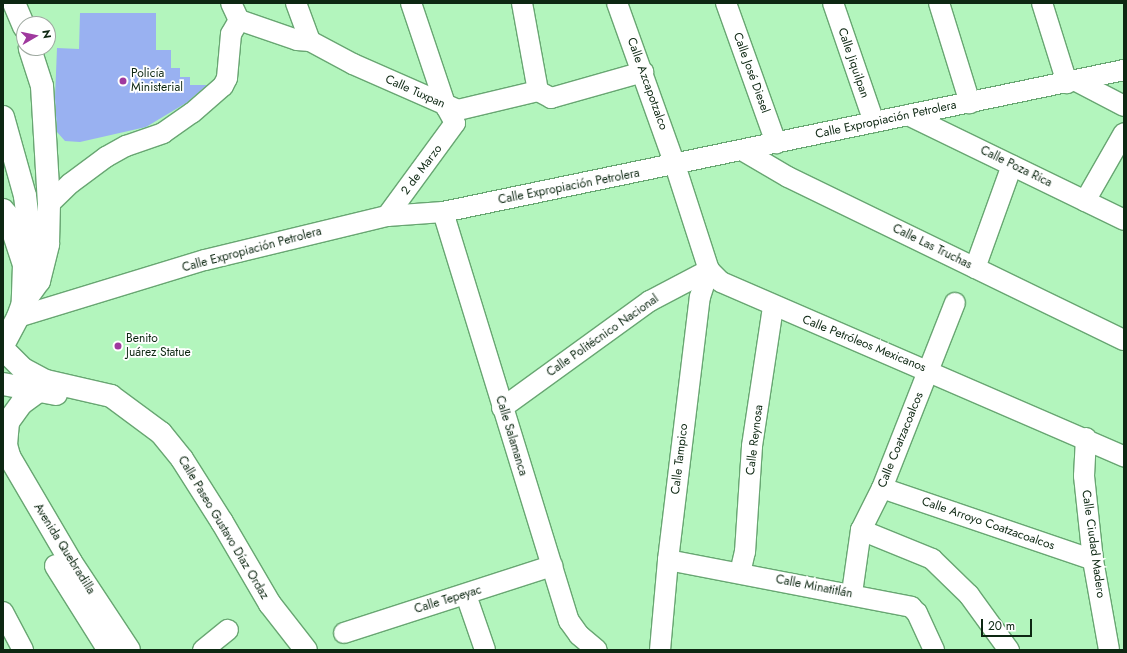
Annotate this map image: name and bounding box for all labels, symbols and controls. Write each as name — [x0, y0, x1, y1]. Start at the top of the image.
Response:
north arrow — [16, 16, 56, 56]
street label: Calle Jiquilpan — [834, 26, 872, 100]
text: N — [38, 29, 55, 40]
street label: Calle José Diesel — [730, 31, 772, 115]
street label: Calle Azcapotzalco — [624, 36, 670, 132]
place label: Policía Ministerial — [131, 67, 183, 95]
street label: Calle Tuxpan — [383, 72, 447, 112]
marker: Policía Ministerial — [118, 76, 128, 86]
street label: Calle Expropiación Petrolera — [814, 98, 958, 142]
street label: 2 de Marzo — [399, 142, 445, 198]
street label: Calle Poza Rica — [978, 143, 1054, 191]
street label: Calle Expropiación Petrolera — [497, 166, 641, 208]
street label: Calle Las Truchas — [890, 222, 974, 272]
street label: Calle Expropiación Petrolera — [181, 224, 323, 276]
street label: Calle Politécnico Nacional — [544, 292, 662, 380]
street label: Calle Petróleos Mexicanos — [800, 313, 928, 375]
place label: Benito Juárez Statue — [126, 332, 191, 360]
marker: Benito Juárez Statue — [113, 341, 123, 351]
street label: Calle Coatzacoalcos — [875, 390, 927, 490]
street label: Calle Salamanca — [492, 394, 530, 478]
street label: Calle Reynosa — [744, 404, 766, 476]
street label: Calle Tampico — [669, 423, 691, 495]
street label: Calle Paseo Gustavo Díaz Ordaz — [174, 454, 272, 602]
street label: Calle Ciudad Madero — [1078, 489, 1108, 599]
street label: Calle Arroyo Coatzacoalcos — [920, 494, 1056, 554]
street label: Avenida Quebradilla — [30, 501, 98, 597]
street label: Calle Minatitlán — [774, 572, 854, 602]
street label: Calle Tepeyac — [413, 583, 483, 617]
scale bar — [983, 611, 1034, 637]
text: 20 m — [988, 617, 1015, 635]

